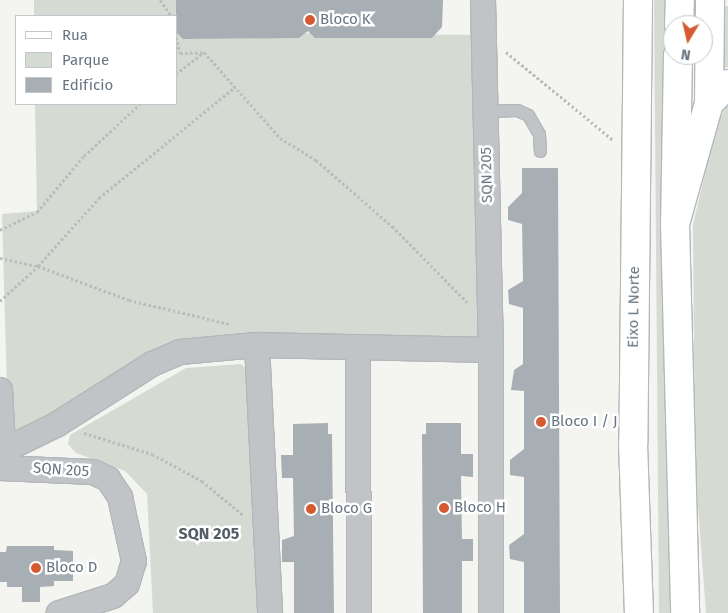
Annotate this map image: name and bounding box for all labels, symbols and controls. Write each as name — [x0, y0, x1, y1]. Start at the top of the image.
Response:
place label: Bloco K — [320, 11, 371, 29]
marker: Bloco K — [304, 14, 316, 26]
legend — [15, 15, 178, 105]
north arrow — [663, 15, 713, 65]
text: Rua — [62, 26, 88, 44]
text: N — [680, 45, 692, 63]
text: Parque — [62, 51, 109, 69]
text: Edifício — [62, 76, 113, 94]
street label: SQN 205 — [478, 147, 496, 203]
street label: Eixo L Norte — [624, 266, 644, 348]
place label: Bloco I / J — [551, 413, 618, 431]
marker: Bloco I / J — [535, 416, 547, 428]
street label: SQN 205 — [32, 459, 90, 481]
place label: Bloco H — [454, 499, 506, 517]
place label: Bloco G — [321, 500, 372, 518]
marker: Bloco H — [438, 502, 450, 514]
marker: Bloco G — [305, 503, 317, 515]
district label: SQN 205 — [179, 524, 239, 544]
place label: Bloco D — [46, 559, 97, 577]
marker: Bloco D — [30, 562, 42, 574]

